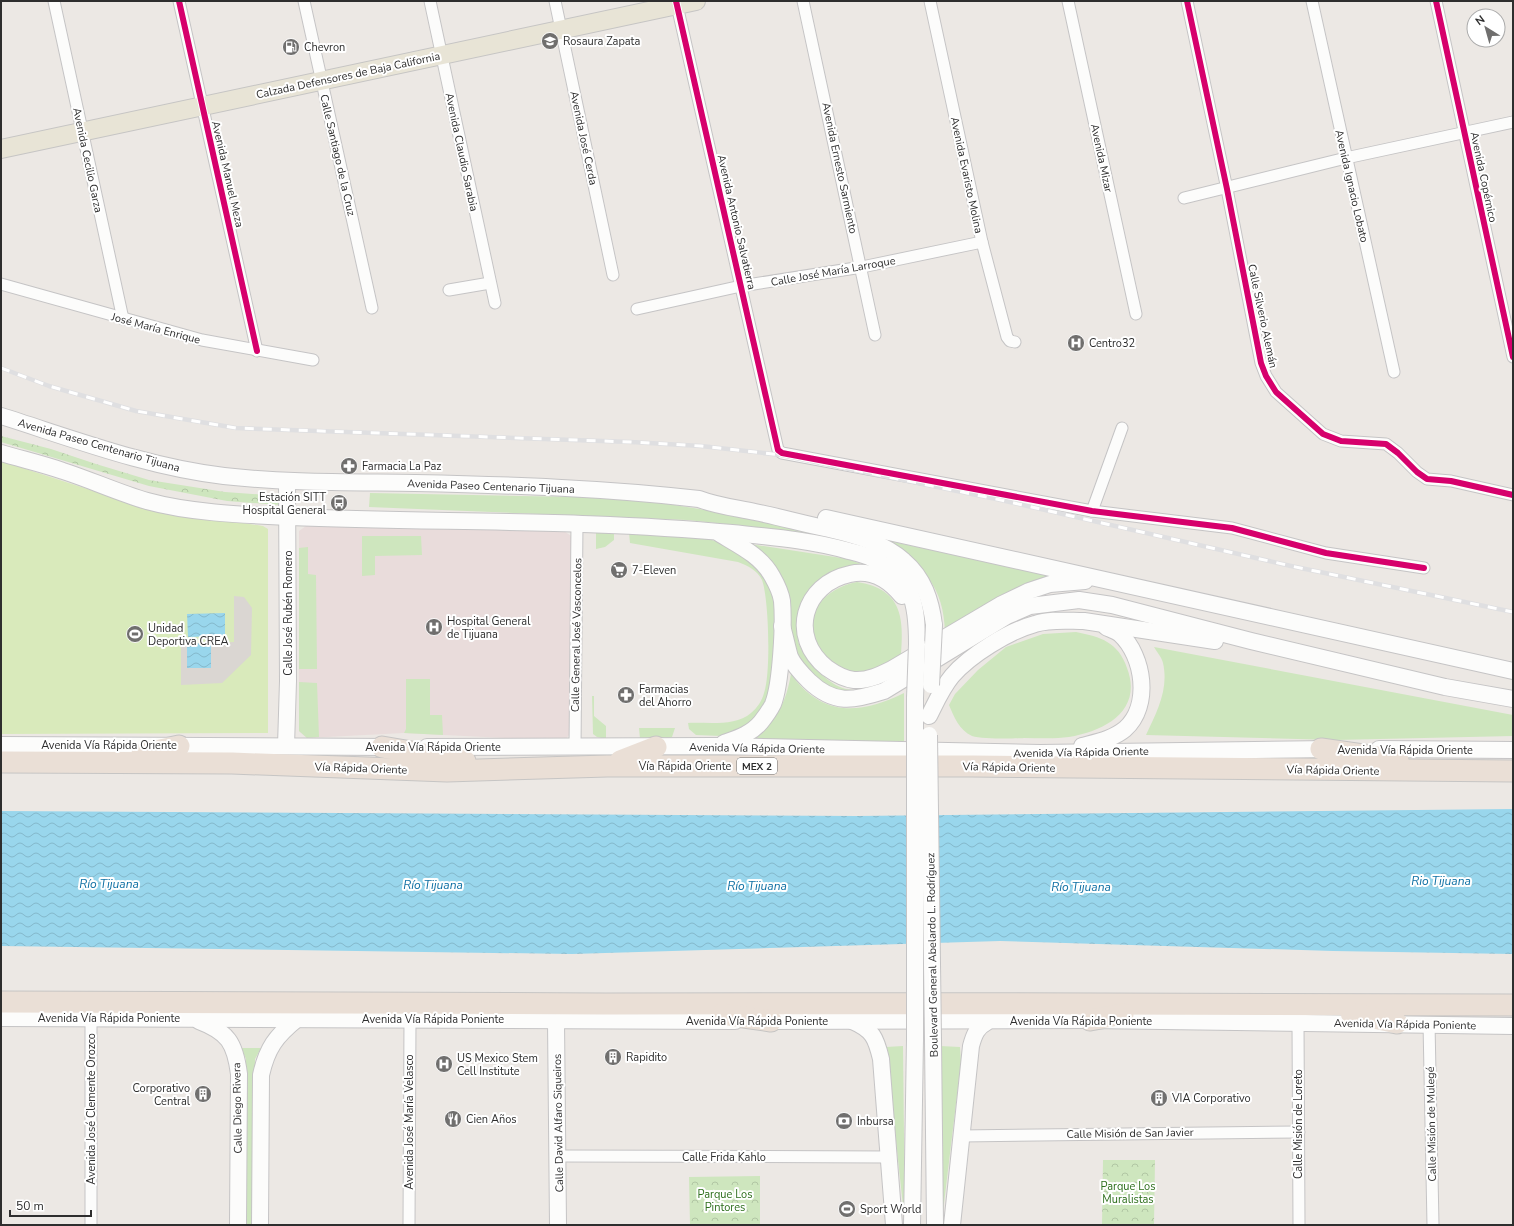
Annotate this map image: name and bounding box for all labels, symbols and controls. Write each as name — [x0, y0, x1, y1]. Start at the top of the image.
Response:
north arrow — [1466, 8, 1506, 48]
text: N — [1472, 12, 1488, 29]
school or university icon: Rosaura Zapata — [540, 31, 560, 51]
place label: Rosaura Zapata — [563, 34, 640, 49]
fuel station icon: Chevron — [281, 37, 301, 57]
place label: Chevron — [304, 40, 345, 55]
street label: Calzada Defensores de Baja California — [255, 49, 442, 102]
street label: Avenida José Cerda — [566, 90, 601, 187]
street label: Avenida Claudio Sarabia — [442, 92, 481, 213]
street label: Calle Santiago de la Cruz — [316, 93, 359, 217]
street label: Avenida Ernesto Sarmiento — [818, 101, 861, 235]
street label: Avenida Cecilio Garza — [69, 106, 106, 214]
street label: Avenida Evaristo Molina — [947, 116, 986, 235]
street label: Avenida Manuel Meza — [208, 119, 247, 229]
street label: Avenida Mizar — [1087, 122, 1116, 194]
street label: Avenida Ignacio Lobato — [1331, 128, 1372, 244]
street label: Avenida Copérnico — [1467, 130, 1500, 224]
street label: Avenida Antonio Salvatierra — [714, 153, 759, 291]
street label: Calle José María Larroque — [770, 253, 897, 290]
street label: Calle Silverio Alemán — [1244, 263, 1281, 370]
street label: José María Enrique — [109, 309, 202, 348]
hospital icon: Centro32 — [1066, 333, 1086, 353]
place label: Centro32 — [1089, 336, 1135, 351]
street label: Avenida Paseo Centenario Tijuana — [16, 415, 182, 476]
pharmacy icon: Farmacia La Paz — [339, 456, 359, 476]
place label: Farmacia La Paz — [362, 459, 441, 474]
street label: Avenida Paseo Centenario Tijuana — [407, 476, 575, 497]
place label: Estación SITT Hospital General — [243, 490, 327, 518]
bus stop icon: Estación SITT Hospital General — [329, 493, 349, 513]
street label: Calle José Rubén Romero — [281, 550, 296, 676]
street label: Calle General José Vasconcelos — [568, 558, 585, 712]
supermarket icon: 7-Eleven — [609, 560, 629, 580]
place label: 7-Eleven — [632, 563, 676, 578]
place label: Hospital General de Tijuana — [447, 614, 531, 642]
hospital icon: Hospital General de Tijuana — [424, 617, 444, 637]
place label: Unidad Deportiva CREA — [148, 621, 228, 649]
sports icon: Unidad Deportiva CREA — [125, 624, 145, 644]
place label: Farmacias del Ahorro — [639, 682, 692, 710]
pharmacy icon: Farmacias del Ahorro — [616, 685, 636, 705]
street label: Avenida Vía Rápida Oriente — [41, 738, 177, 753]
street label: Avenida Vía Rápida Oriente — [365, 740, 501, 755]
street label: Avenida Vía Rápida Oriente — [689, 740, 825, 757]
street label: Avenida Vía Rápida Oriente — [1337, 743, 1473, 758]
street label: Avenida Vía Rápida Oriente — [1013, 744, 1149, 761]
road number: MEX 2 — [737, 758, 777, 774]
street label: Vía Rápida Oriente — [313, 759, 408, 778]
street label: Vía Rápida Oriente — [638, 759, 731, 774]
street label: Vía Rápida Oriente — [962, 759, 1056, 776]
street label: Vía Rápida Oriente — [1286, 762, 1380, 779]
street label: Boulevard General Abelardo L. Rodríguez — [923, 853, 942, 1057]
water label: Rio Tijuana — [1411, 873, 1471, 889]
water label: Río Tijuana — [79, 876, 139, 892]
water label: Río Tijuana — [403, 877, 463, 893]
water label: Río Tijuana — [727, 878, 787, 894]
water label: Río Tijuana — [1051, 879, 1111, 895]
street label: Avenida Vía Rápida Poniente — [38, 1011, 180, 1026]
street label: Avenida Vía Rápida Poniente — [362, 1012, 504, 1027]
street label: Avenida Vía Rápida Poniente — [686, 1014, 828, 1029]
street label: Avenida Vía Rápida Poniente — [1010, 1014, 1152, 1029]
street label: Avenida Vía Rápida Poniente — [1334, 1016, 1476, 1033]
street label: Avenida José Clemente Orozco — [84, 1033, 99, 1185]
building icon: Rapidito — [603, 1047, 623, 1067]
place label: Rapidito — [626, 1050, 667, 1065]
place label: US Mexico Stem Cell Institute — [457, 1051, 538, 1079]
street label: Avenida José María Velasco — [402, 1054, 417, 1190]
hospital icon: US Mexico Stem Cell Institute — [434, 1054, 454, 1074]
street label: Calle David Alfaro Siqueiros — [550, 1054, 567, 1192]
street label: Calle Diego Rivera — [229, 1062, 246, 1154]
street label: Calle Misión de Mulegé — [1423, 1066, 1440, 1182]
street label: Calle Misión de Loreto — [1291, 1069, 1306, 1179]
place label: Corporativo Central — [133, 1081, 191, 1109]
building icon: Corporativo Central — [193, 1084, 213, 1104]
building icon: VIA Corporativo — [1149, 1088, 1169, 1108]
place label: VIA Corporativo — [1171, 1091, 1251, 1106]
restaurant icon: Cien Años — [443, 1109, 463, 1129]
bank icon: Inbursa — [834, 1111, 854, 1131]
place label: Cien Años — [466, 1112, 517, 1127]
place label: Inbursa — [857, 1114, 894, 1129]
street label: Calle Misión de San Javier — [1066, 1125, 1194, 1142]
street label: Calle Frida Kahlo — [682, 1150, 766, 1165]
park label: Parque Los Muralistas — [1101, 1179, 1155, 1207]
park label: Parque Los Pintores — [698, 1187, 752, 1215]
scale bar — [10, 1192, 91, 1218]
text: 50 m — [16, 1198, 44, 1214]
sports icon: Sport World — [837, 1199, 857, 1219]
place label: Sport World — [860, 1202, 921, 1217]

